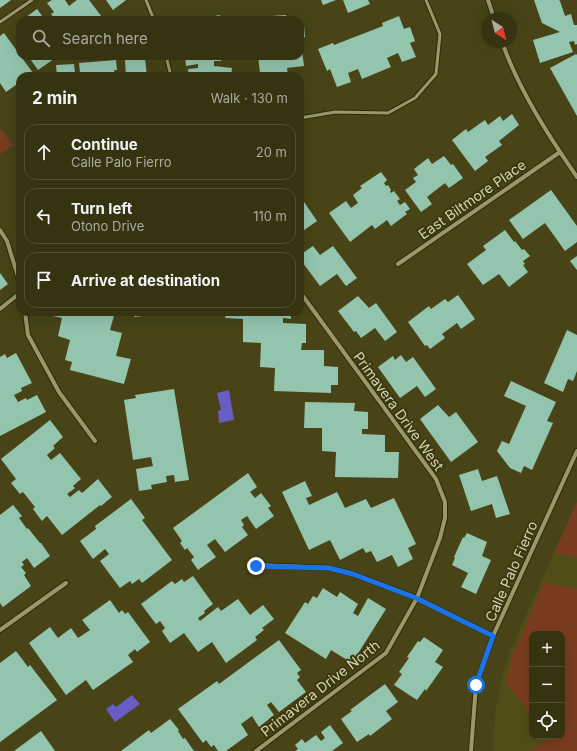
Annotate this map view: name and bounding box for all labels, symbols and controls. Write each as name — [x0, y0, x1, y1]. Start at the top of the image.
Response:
north arrow — [481, 12, 517, 48]
search box — [16, 16, 304, 60]
icon: search — [30, 27, 52, 49]
text: Search here — [62, 29, 148, 48]
text: 2 min — [32, 88, 77, 108]
text: Walk · 130 m — [211, 90, 288, 106]
text: Continue — [71, 135, 138, 154]
icon: ahead — [33, 141, 55, 163]
text: 20 m — [256, 144, 287, 160]
text: Calle Palo Fierro — [71, 154, 172, 170]
street label: East Biltmore Place — [415, 156, 529, 242]
text: Turn left — [71, 199, 132, 218]
icon: left — [33, 205, 55, 227]
text: 110 m — [253, 208, 287, 224]
text: Otono Drive — [71, 218, 144, 234]
icon: arrive — [33, 269, 55, 291]
text: Arrive at destination — [71, 271, 220, 290]
street label: Primavera Drive West — [350, 348, 448, 474]
street label: Calle Palo Fierro — [481, 518, 541, 624]
route end — [247, 557, 265, 575]
map controls — [529, 631, 565, 739]
button: + — [529, 631, 565, 667]
street label: Primavera Drive North — [257, 636, 383, 740]
button: − — [529, 667, 565, 703]
route start — [467, 676, 485, 694]
button: locate — [529, 703, 565, 739]

